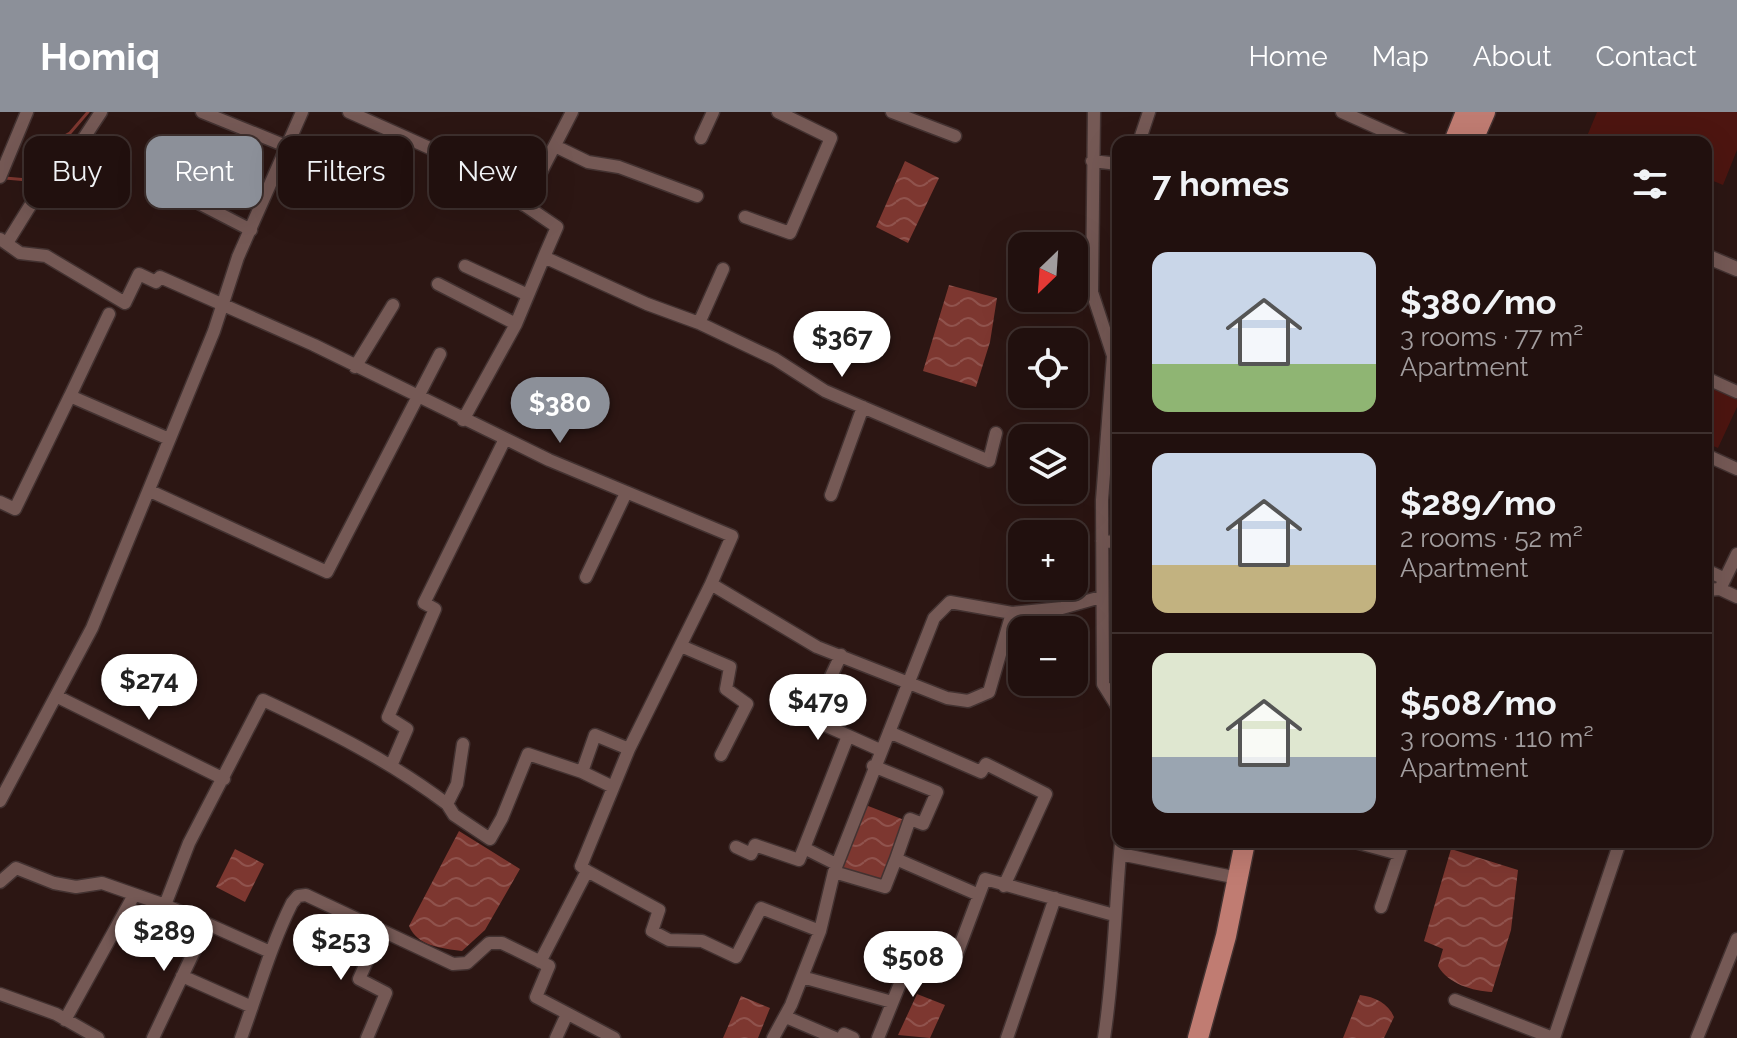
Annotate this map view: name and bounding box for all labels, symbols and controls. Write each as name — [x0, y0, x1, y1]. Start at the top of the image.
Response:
text: Homiq — [40, 34, 160, 79]
text: Home — [1248, 40, 1328, 73]
text: Map — [1372, 40, 1429, 73]
text: About — [1473, 40, 1552, 73]
text: Contact — [1596, 40, 1697, 73]
chip: Buy — [24, 136, 130, 208]
chip: Rent — [146, 136, 262, 208]
chip: Filters — [278, 136, 413, 208]
chip: New — [429, 136, 546, 208]
icon: filters — [1628, 162, 1672, 206]
text: 7 homes — [1152, 164, 1289, 204]
north arrow — [1008, 232, 1088, 312]
map controls — [1008, 232, 1088, 696]
text: $380/mo — [1400, 282, 1556, 322]
icon: home — [1216, 284, 1312, 380]
pin: $367 — [795, 311, 889, 379]
text: $367 — [811, 322, 873, 352]
text: 3 rooms · 77 m² — [1400, 322, 1583, 352]
button: locate — [1008, 328, 1088, 408]
text: Apartment — [1400, 352, 1529, 382]
pin: $380 — [513, 377, 607, 445]
text: $380 — [529, 388, 591, 418]
button: layers — [1008, 424, 1088, 504]
text: $289/mo — [1400, 483, 1556, 523]
icon: home — [1216, 485, 1312, 581]
button: + — [1008, 520, 1088, 600]
text: 2 rooms · 52 m² — [1400, 523, 1583, 553]
text: Apartment — [1400, 553, 1529, 583]
button: − — [1008, 616, 1088, 696]
pin: $274 — [102, 654, 196, 722]
text: $274 — [119, 665, 179, 695]
pin: $479 — [771, 674, 865, 742]
text: $508/mo — [1400, 683, 1557, 723]
text: $479 — [787, 685, 849, 715]
icon: home — [1216, 685, 1312, 781]
text: 3 rooms · 110 m² — [1400, 723, 1594, 753]
text: Apartment — [1400, 753, 1529, 783]
pin: $289 — [117, 905, 211, 973]
pin: $253 — [294, 914, 388, 982]
text: $289 — [133, 916, 195, 946]
text: $253 — [311, 925, 371, 955]
pin: $508 — [866, 931, 960, 999]
text: $508 — [882, 942, 944, 972]

